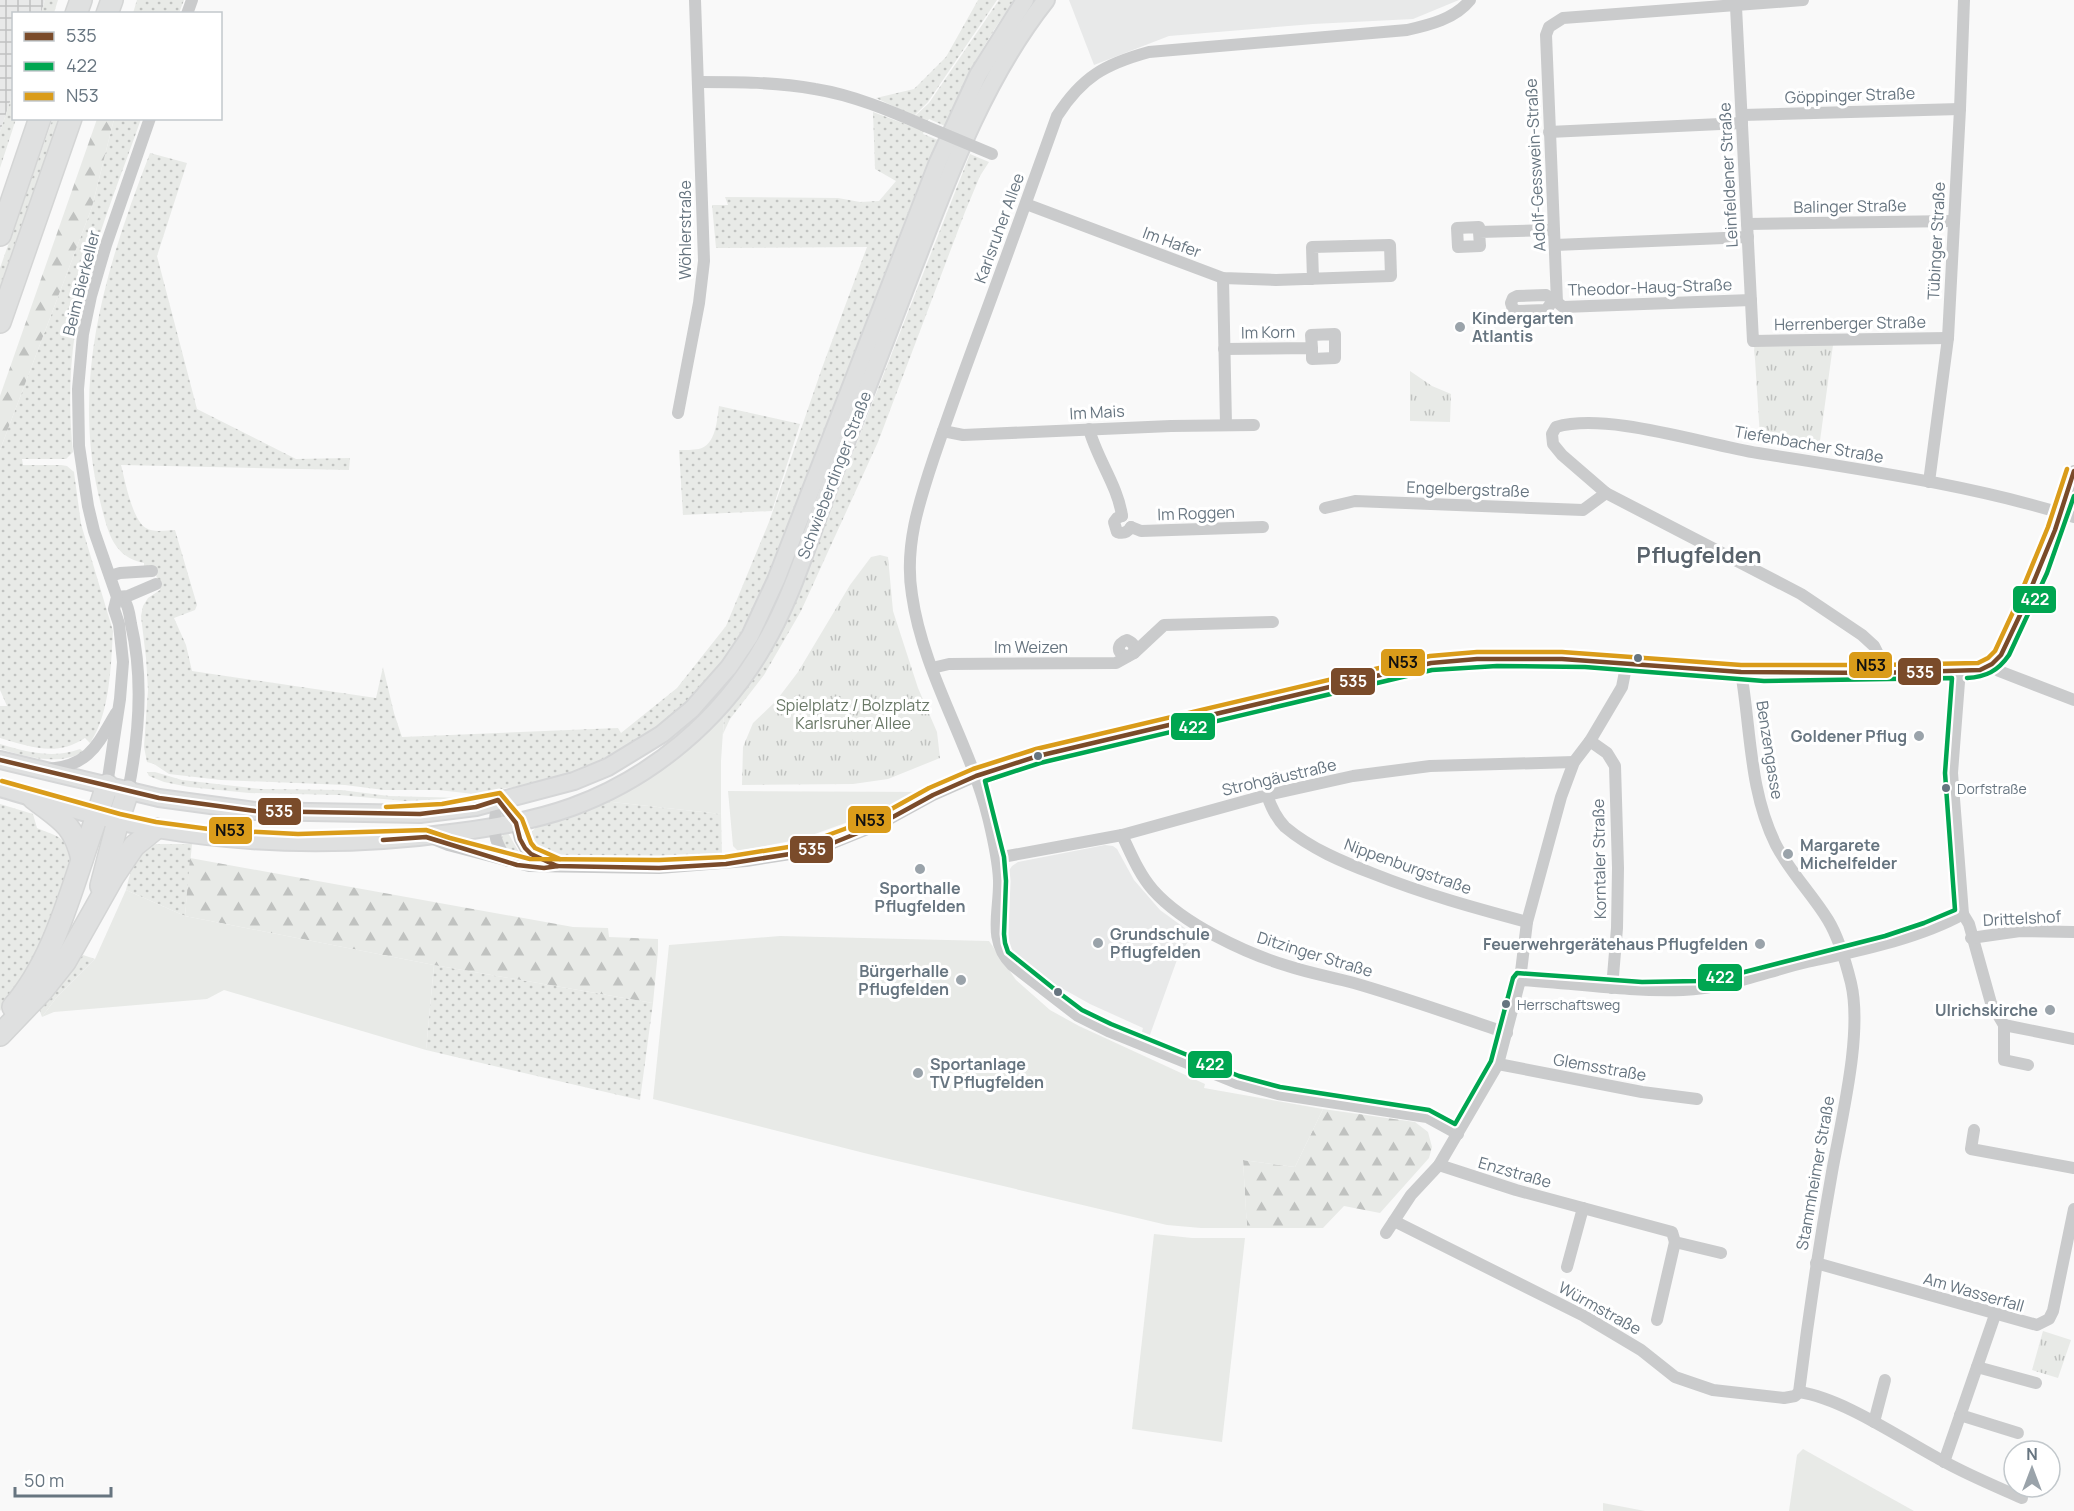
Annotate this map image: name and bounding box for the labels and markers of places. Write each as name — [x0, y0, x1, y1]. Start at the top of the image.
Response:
place label: Kindergarten Atlantis — [1472, 307, 1574, 347]
marker: Kindergarten Atlantis — [1453, 320, 1467, 334]
unlabelled marker — [1632, 652, 1644, 664]
place label: Goldener Pflug — [1791, 725, 1907, 747]
marker: Goldener Pflug — [1912, 729, 1926, 743]
unlabelled marker — [1032, 750, 1044, 762]
place label: Dorfstraße — [1957, 779, 2027, 798]
marker: Dorfstraße — [1940, 782, 1952, 794]
place label: Margarete Michelfelder — [1800, 834, 1897, 874]
marker: Margarete Michelfelder — [1781, 847, 1795, 861]
marker: Sporthalle Pflugfelden — [913, 862, 927, 876]
place label: Sporthalle Pflugfelden — [875, 877, 965, 917]
place label: Grundschule Pflugfelden — [1110, 923, 1210, 963]
place label: Feuerwehrgerätehaus Pflugfelden — [1483, 933, 1748, 955]
marker: Grundschule Pflugfelden — [1091, 936, 1105, 950]
marker: Feuerwehrgerätehaus Pflugfelden — [1753, 937, 1767, 951]
place label: Bürgerhalle Pflugfelden — [858, 960, 949, 1000]
marker: Bürgerhalle Pflugfelden — [954, 973, 968, 987]
unlabelled marker — [1052, 986, 1064, 998]
place label: Herrschaftsweg — [1517, 995, 1620, 1014]
marker: Herrschaftsweg — [1500, 998, 1512, 1010]
place label: Ulrichskirche — [1935, 999, 2038, 1021]
marker: Ulrichskirche — [2043, 1003, 2057, 1017]
place label: Sportanlage TV Pflugfelden — [930, 1053, 1044, 1093]
marker: Sportanlage TV Pflugfelden — [911, 1066, 925, 1080]

